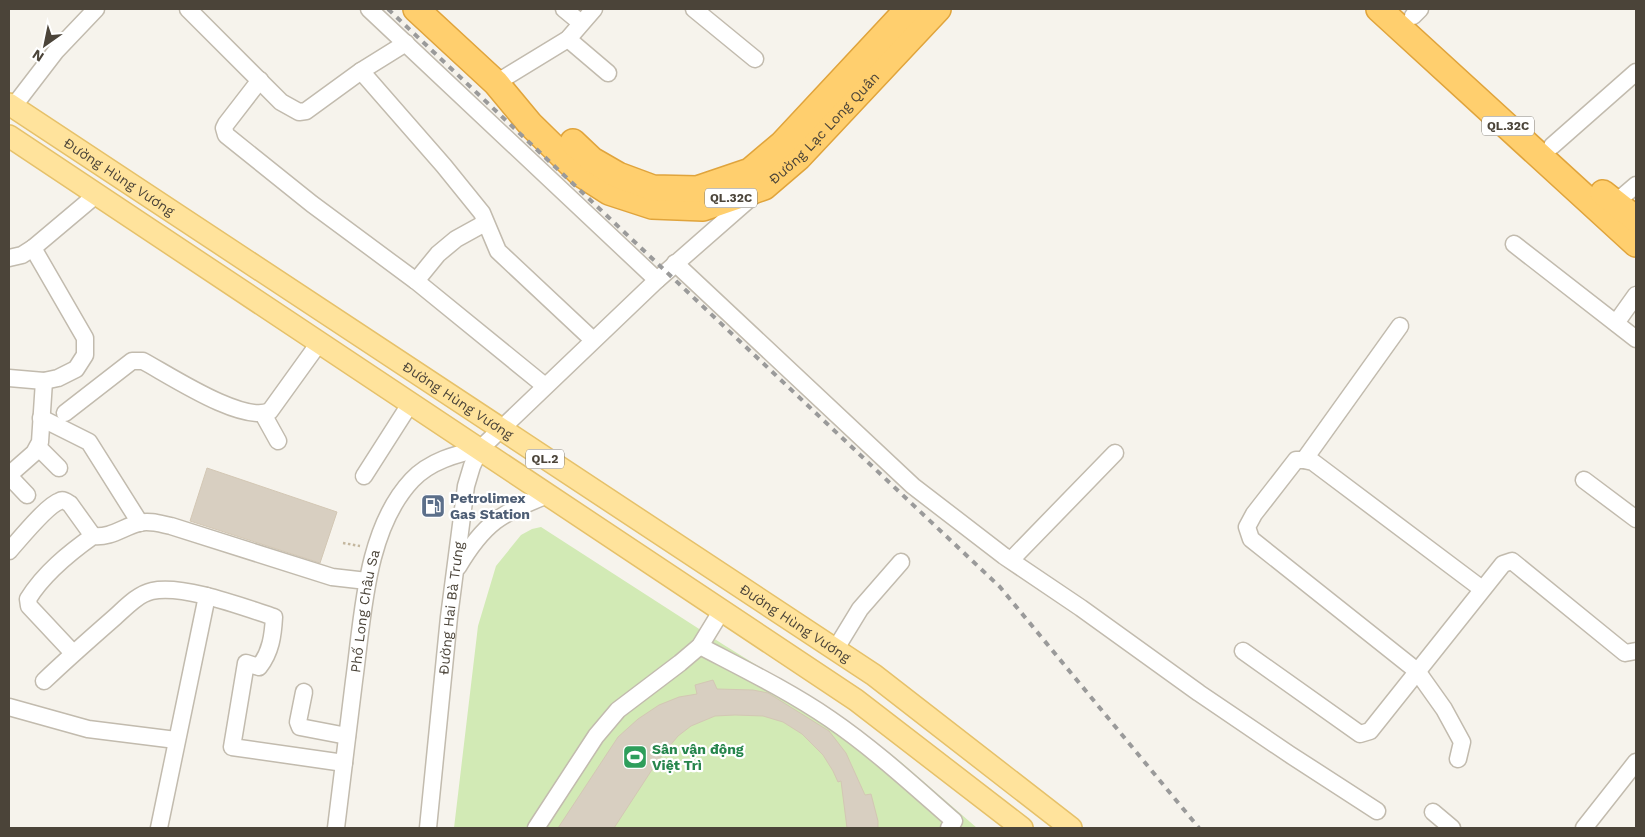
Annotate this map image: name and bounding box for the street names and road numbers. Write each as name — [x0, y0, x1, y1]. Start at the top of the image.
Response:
street label: Đường Lạc Long Quân — [766, 69, 882, 187]
road number: QL.32C — [1482, 116, 1534, 136]
street label: Đường Hùng Vương — [61, 134, 178, 219]
road number: QL.32C — [705, 188, 757, 208]
street label: Đường Hùng Vương — [400, 358, 517, 443]
road number: QL.2 — [526, 449, 564, 468]
street label: Đường Hai Bà Trưng — [435, 540, 467, 676]
street label: Phố Long Châu Sa — [347, 548, 383, 674]
street label: Đường Hùng Vương — [737, 581, 854, 666]

